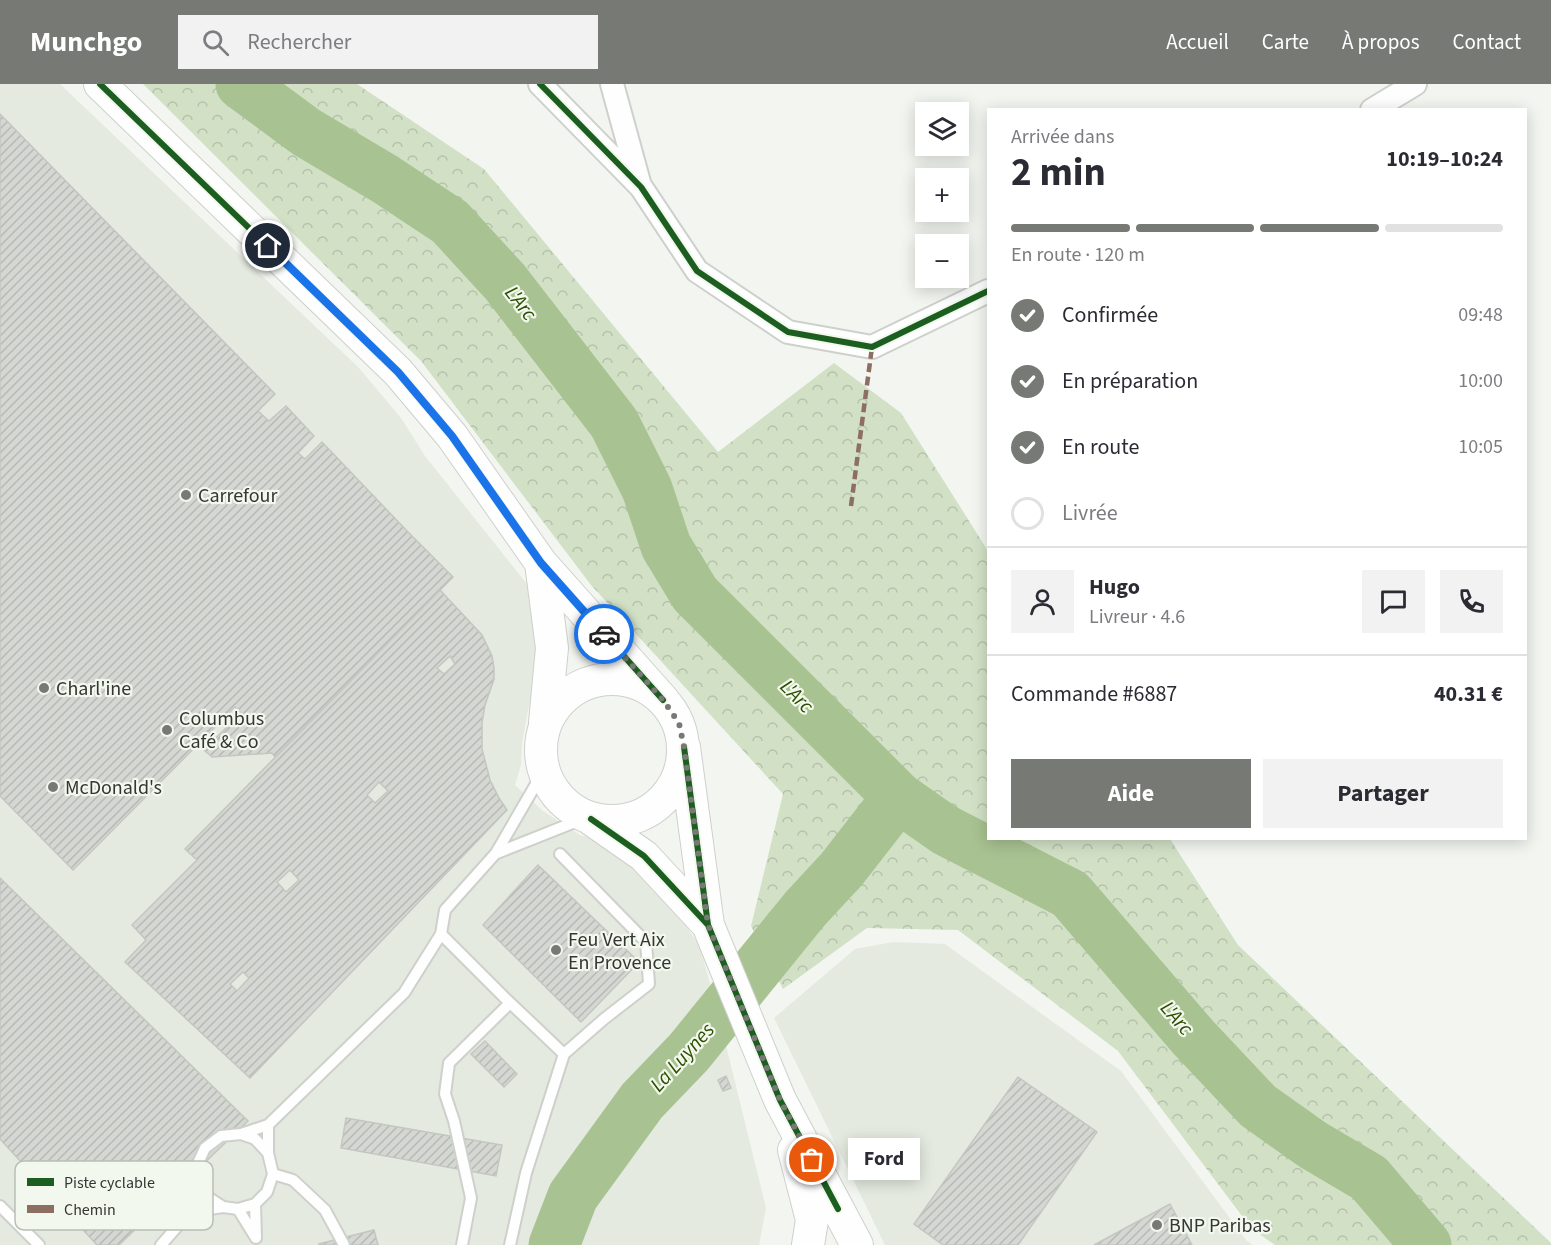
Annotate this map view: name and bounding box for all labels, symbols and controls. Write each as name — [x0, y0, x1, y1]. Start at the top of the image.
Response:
search box — [178, 15, 598, 69]
text: Munchgo — [30, 22, 142, 62]
icon: search — [199, 26, 232, 59]
text: Rechercher — [247, 26, 351, 58]
text: Accueil — [1166, 27, 1229, 57]
text: Carte — [1262, 27, 1309, 57]
text: À propos — [1342, 27, 1419, 57]
text: Contact — [1452, 27, 1521, 57]
map controls — [915, 102, 969, 288]
button: layers — [915, 102, 969, 156]
text: Arrivée dans — [1011, 123, 1114, 151]
text: 10:19–10:24 — [1386, 143, 1503, 175]
text: 2 min — [1011, 145, 1106, 201]
button: + — [915, 168, 969, 222]
pin — [242, 220, 293, 271]
icon: home — [251, 229, 284, 262]
button: − — [915, 234, 969, 288]
text: En route · 120 m — [1011, 241, 1145, 269]
water label: L'Arc — [498, 279, 545, 328]
icon: check — [1011, 299, 1044, 332]
text: Confirmée — [1062, 299, 1158, 331]
text: 09:48 — [1458, 301, 1503, 329]
icon: check — [1011, 365, 1044, 398]
text: En préparation — [1062, 365, 1198, 397]
text: 10:00 — [1458, 367, 1503, 395]
icon: check — [1011, 431, 1044, 464]
text: En route — [1062, 431, 1139, 463]
text: 10:05 — [1458, 433, 1503, 461]
place label: Carrefour — [198, 482, 277, 510]
marker: Carrefour — [179, 488, 193, 502]
text: Livrée — [1062, 497, 1118, 529]
button: person — [1011, 570, 1074, 633]
button: chat — [1362, 570, 1425, 633]
button: phone — [1440, 570, 1503, 633]
text: Hugo — [1089, 571, 1140, 603]
text: Livreur · 4.6 — [1089, 603, 1185, 631]
courier — [574, 604, 634, 664]
icon: car — [588, 618, 621, 651]
water label: L'Arc — [773, 672, 821, 720]
place label: Charl'ine — [56, 675, 131, 703]
text: Commande #6887 — [1011, 678, 1177, 710]
text: 40.31 € — [1434, 678, 1503, 710]
marker: Charl'ine — [37, 681, 51, 695]
place label: Columbus Café & Co — [179, 705, 264, 756]
marker: Columbus Café & Co — [160, 723, 174, 737]
button: Aide — [1011, 759, 1251, 828]
button: Partager — [1263, 759, 1503, 828]
place label: McDonald's — [65, 774, 162, 802]
marker: McDonald's — [46, 780, 60, 794]
place label: Feu Vert Aix En Provence — [568, 926, 671, 977]
marker: Feu Vert Aix En Provence — [549, 943, 563, 957]
water label: L'Arc — [1153, 994, 1201, 1043]
water label: La Luynes — [643, 1016, 721, 1098]
pin — [786, 1134, 837, 1185]
callout: Ford — [848, 1139, 920, 1181]
icon: bag — [795, 1143, 828, 1176]
text: Ford — [864, 1145, 904, 1173]
legend — [15, 1161, 213, 1230]
text: Piste cyclable — [64, 1172, 155, 1194]
text: Chemin — [64, 1199, 116, 1221]
place label: BNP Paribas — [1169, 1212, 1271, 1240]
marker: BNP Paribas — [1150, 1218, 1164, 1232]

